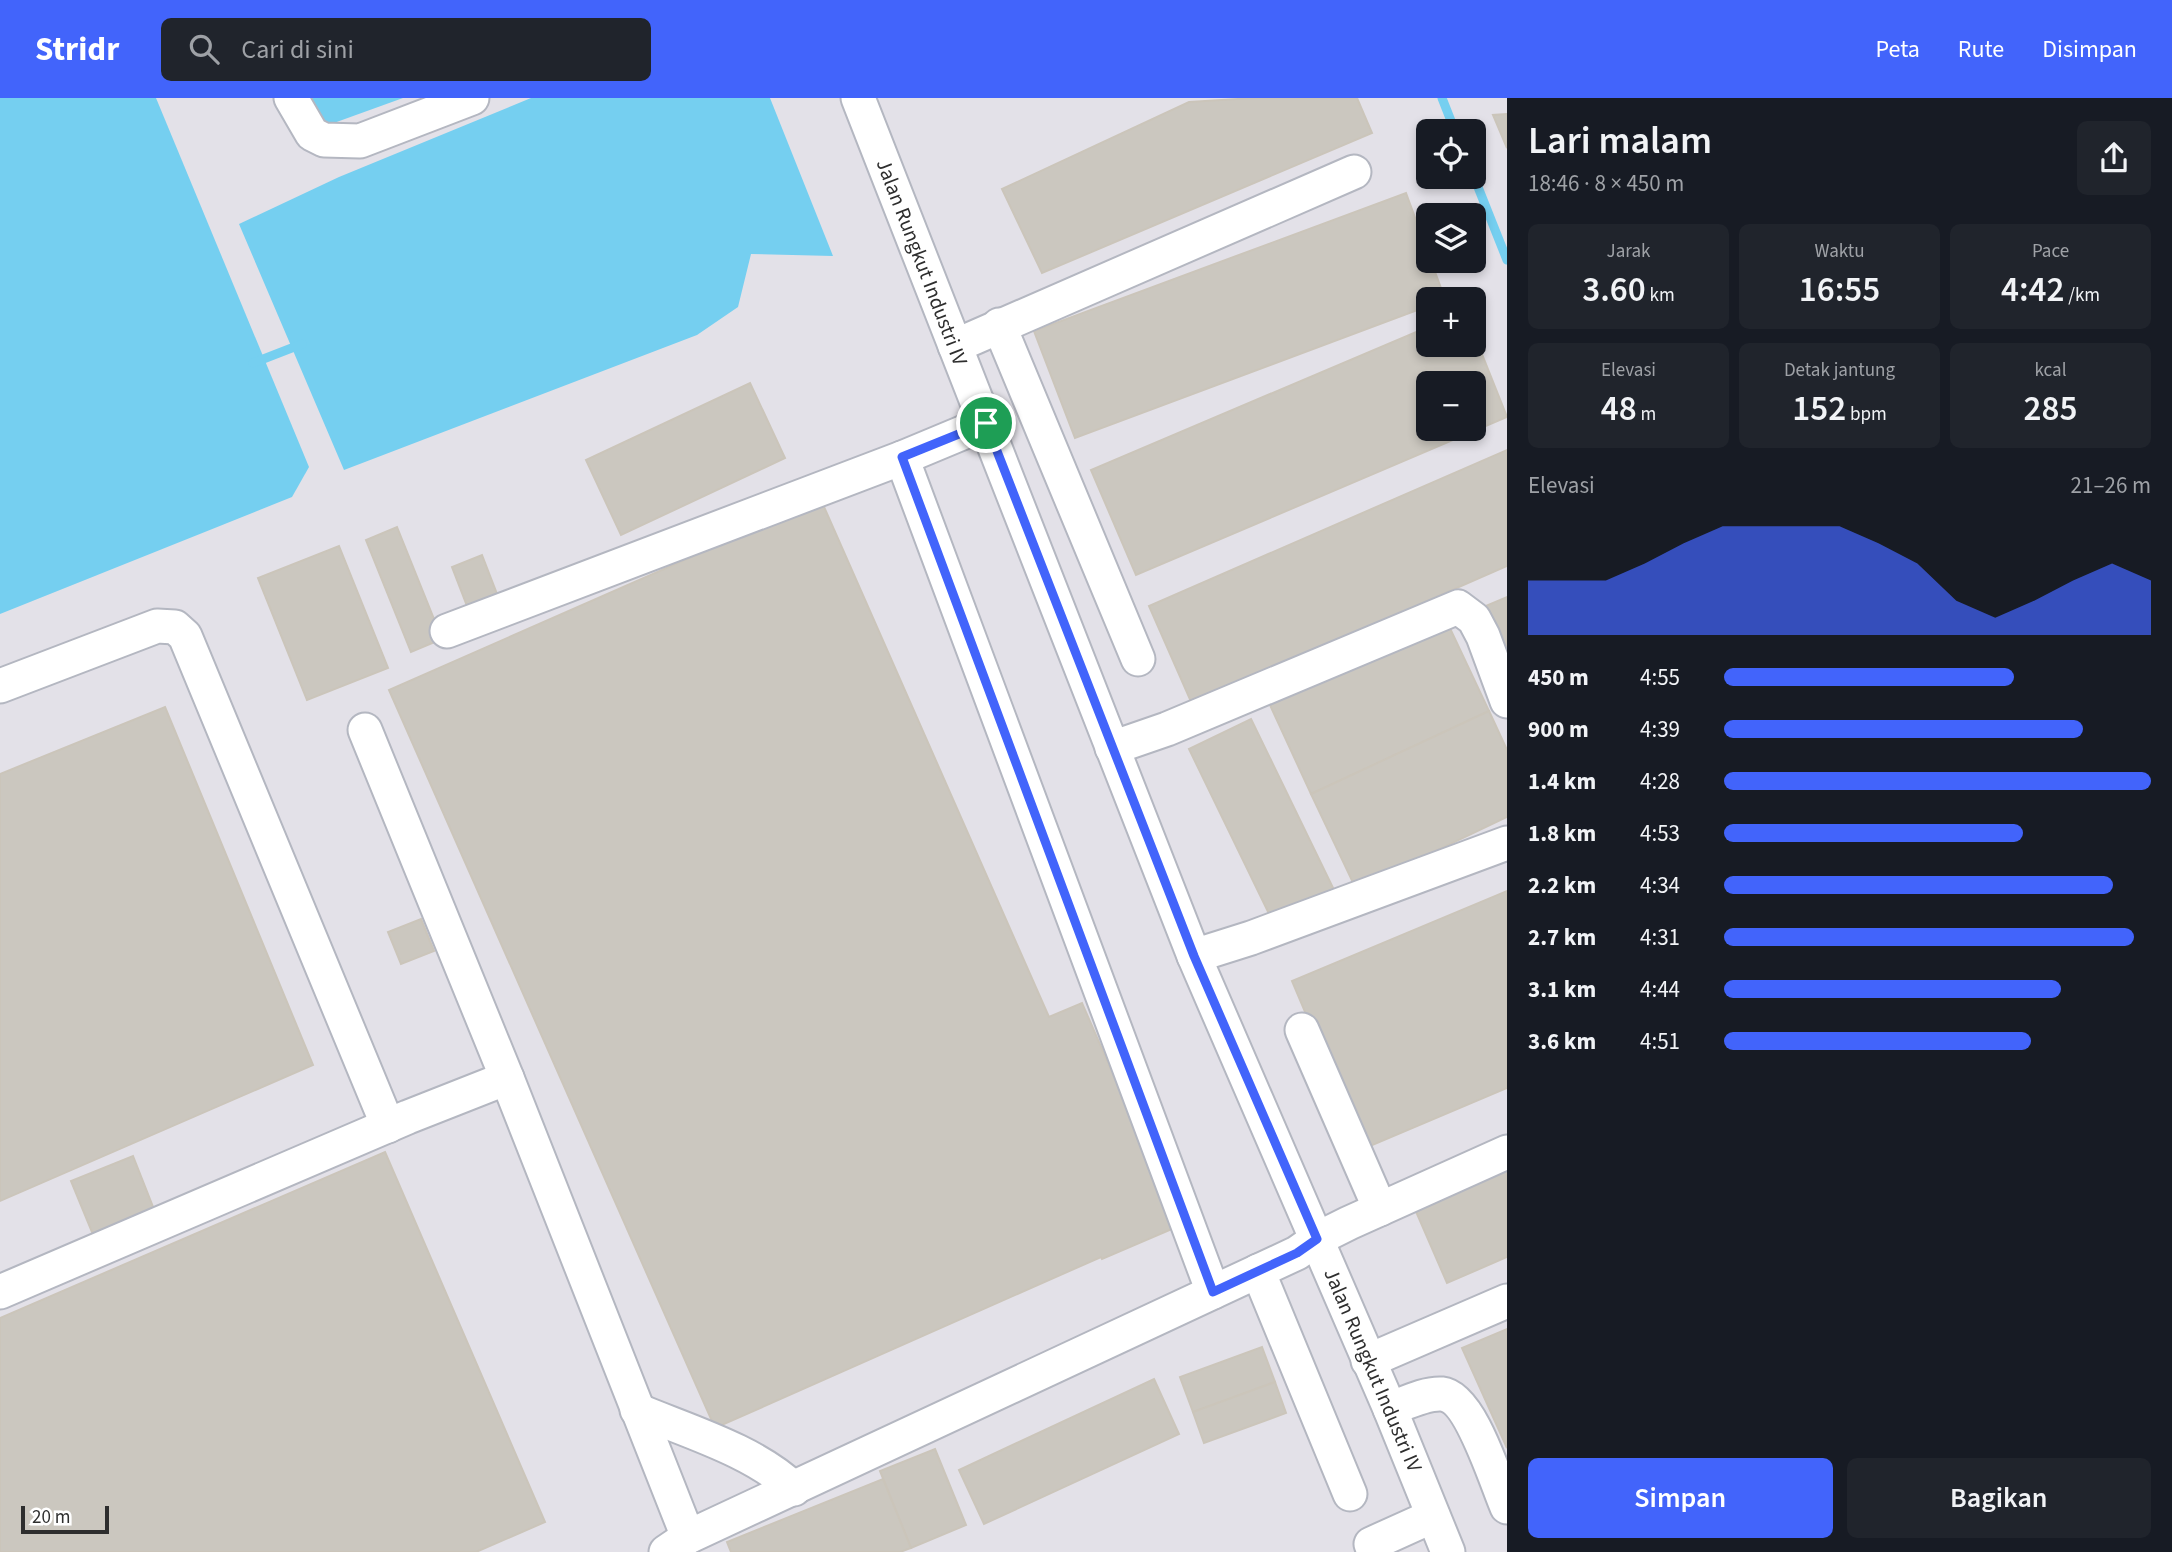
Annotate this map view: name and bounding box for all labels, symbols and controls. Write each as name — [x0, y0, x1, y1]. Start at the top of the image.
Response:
search box — [161, 18, 651, 81]
text: Stridr — [35, 26, 119, 73]
icon: search — [185, 30, 223, 68]
text: Cari di sini — [241, 31, 354, 68]
text: Peta — [1875, 32, 1920, 67]
text: Rute — [1958, 32, 2004, 67]
text: Disimpan — [2042, 32, 2137, 67]
text: Lari malam — [1528, 114, 1712, 168]
map controls — [1416, 119, 1486, 441]
button: locate — [1416, 119, 1486, 189]
button: share — [2077, 121, 2151, 195]
street label: Jalan Rungkut Industri IV — [869, 154, 975, 370]
text: 18:46 · 8 × 450 m — [1528, 167, 1684, 200]
button: layers — [1416, 203, 1486, 273]
text: Jarak — [1607, 238, 1650, 265]
text: Waktu — [1815, 238, 1864, 265]
text: Pace — [2032, 238, 2069, 265]
text: 3.60 — [1582, 265, 1646, 315]
text: 16:55 — [1799, 265, 1880, 315]
text: 4:42 — [2001, 265, 2064, 315]
text: km — [1646, 282, 1675, 309]
text: /km — [2064, 282, 2100, 309]
button: + — [1416, 287, 1486, 357]
text: Elevasi — [1601, 357, 1656, 384]
text: Detak jantung — [1784, 357, 1895, 384]
text: kcal — [2035, 357, 2066, 384]
button: − — [1416, 371, 1486, 441]
text: 48 — [1601, 384, 1637, 434]
text: 152 — [1792, 384, 1846, 434]
text: 285 — [2024, 384, 2077, 434]
pin — [956, 393, 1016, 453]
text: m — [1637, 401, 1656, 428]
text: bpm — [1846, 401, 1887, 428]
icon: arrive — [967, 404, 1005, 442]
text: Elevasi — [1528, 469, 1595, 502]
text: 21–26 m — [2071, 469, 2151, 502]
text: 450 m — [1528, 661, 1589, 694]
text: 4:55 — [1640, 661, 1680, 694]
text: 900 m — [1528, 713, 1589, 746]
text: 4:39 — [1640, 713, 1680, 746]
text: 1.4 km — [1528, 765, 1596, 798]
text: 4:28 — [1640, 765, 1680, 798]
text: 1.8 km — [1528, 817, 1596, 850]
text: 4:53 — [1640, 817, 1680, 850]
text: 2.2 km — [1528, 869, 1596, 902]
text: 4:34 — [1640, 869, 1680, 902]
text: 2.7 km — [1528, 921, 1596, 954]
text: 4:31 — [1640, 921, 1680, 954]
text: 3.1 km — [1528, 973, 1596, 1006]
text: 4:44 — [1640, 973, 1680, 1006]
text: 3.6 km — [1528, 1025, 1596, 1058]
text: 4:51 — [1640, 1025, 1680, 1058]
street label: Jalan Rungkut Industri IV — [1316, 1263, 1430, 1477]
button: Simpan — [1528, 1458, 1833, 1538]
button: Bagikan — [1847, 1458, 2151, 1538]
scale bar — [21, 1503, 108, 1535]
text: 20 m — [32, 1504, 70, 1531]

